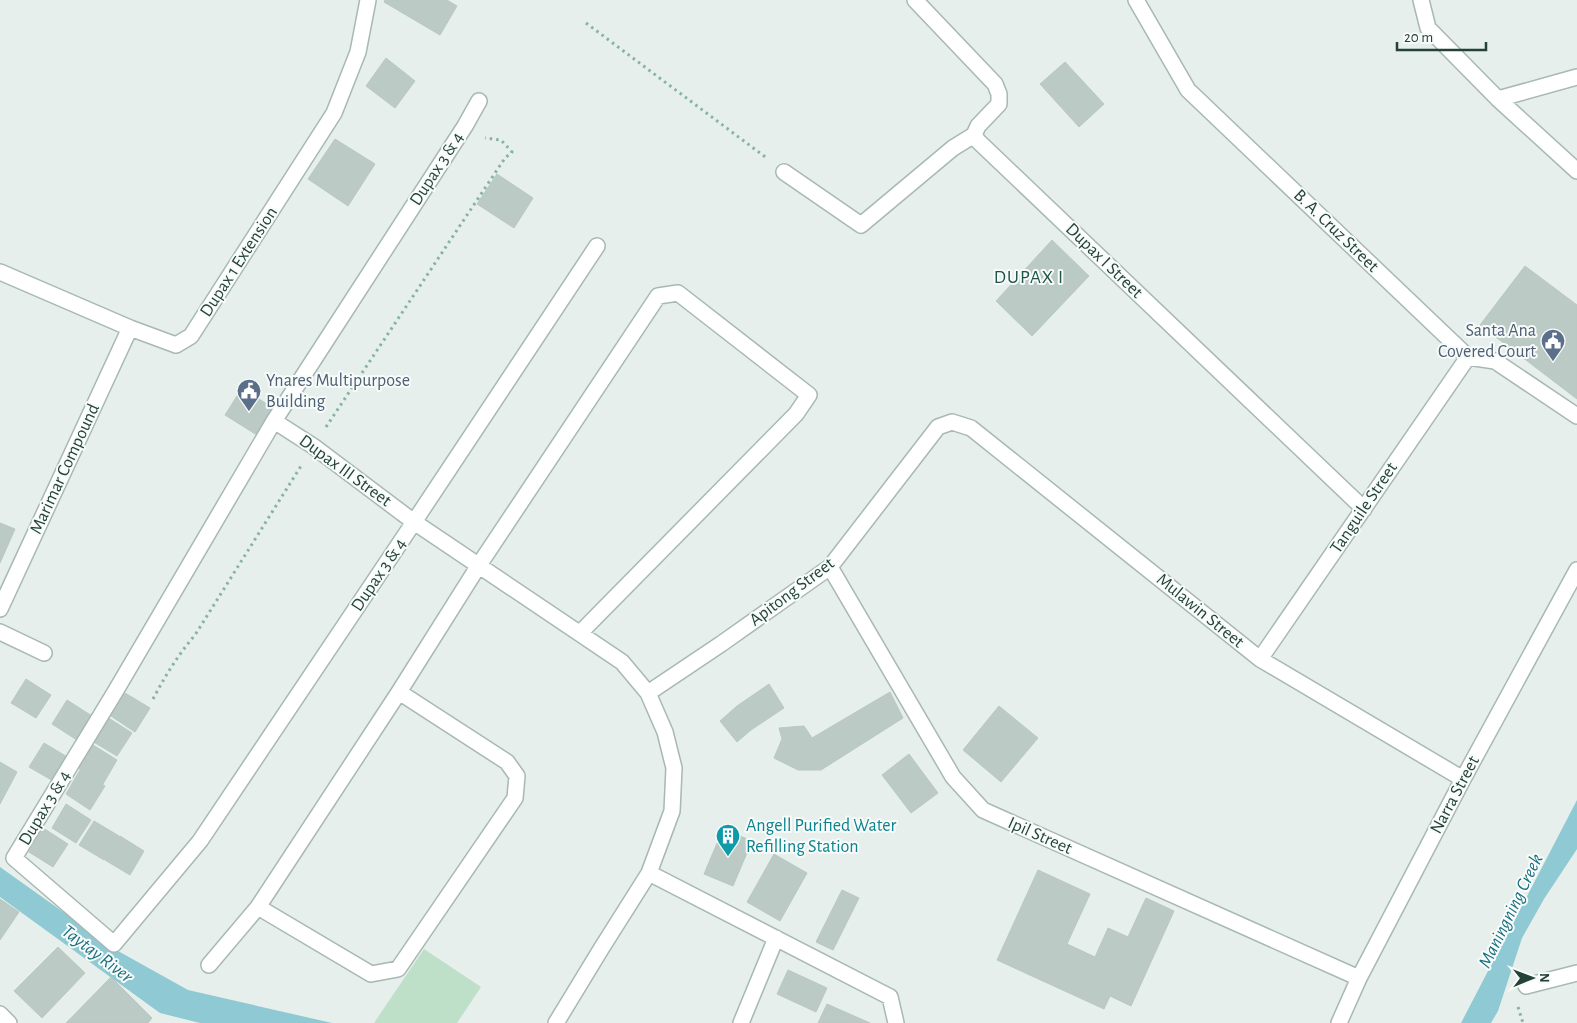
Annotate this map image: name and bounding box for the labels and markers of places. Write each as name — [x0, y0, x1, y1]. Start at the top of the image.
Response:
place label: Santa Ana Covered Court — [1438, 322, 1536, 361]
public building icon: Santa Ana Covered Court — [1540, 328, 1566, 362]
place label: Ynares Multipurpose Building — [266, 372, 410, 411]
public building icon: Ynares Multipurpose Building — [236, 378, 262, 412]
place label: Angell Purified Water Refilling Station — [746, 817, 897, 856]
building icon: Angell Purified Water Refilling Station — [715, 823, 741, 857]

